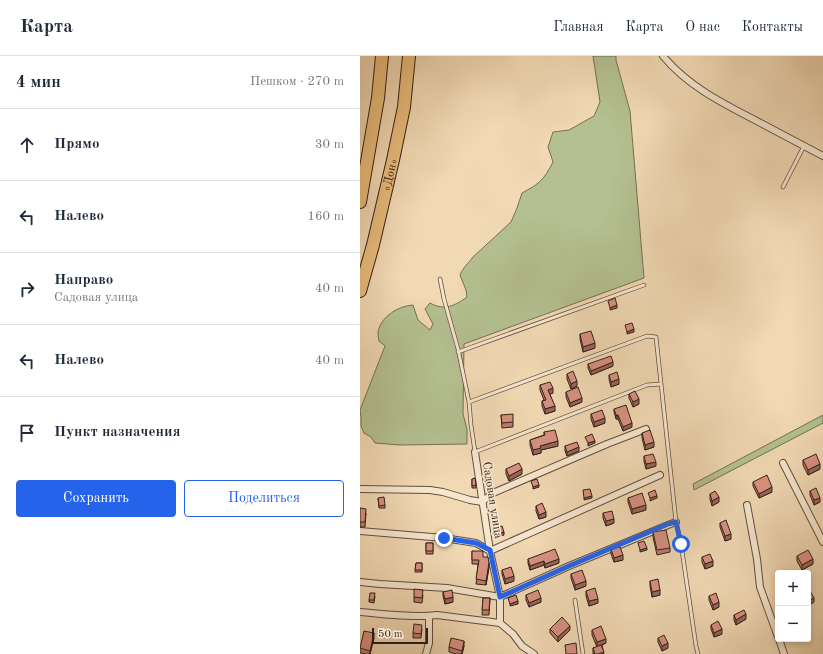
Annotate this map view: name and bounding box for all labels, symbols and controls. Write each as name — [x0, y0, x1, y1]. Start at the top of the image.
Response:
text: Карта — [20, 18, 73, 37]
text: Главная — [553, 20, 603, 34]
text: Карта — [625, 20, 663, 34]
text: О нас — [685, 20, 720, 34]
text: Контакты — [742, 20, 803, 34]
text: 4 мин — [16, 74, 61, 91]
text: Пешком · 270 m — [250, 75, 344, 88]
icon: ahead — [16, 134, 38, 156]
text: Прямо — [54, 137, 100, 152]
text: 30 m — [315, 138, 344, 151]
street label: «Дон» — [381, 158, 400, 192]
icon: left — [16, 206, 38, 228]
text: Налево — [54, 209, 104, 224]
text: 160 m — [307, 210, 344, 223]
text: Направо — [54, 273, 113, 288]
icon: right — [16, 278, 38, 300]
text: 40 m — [315, 282, 344, 295]
text: Садовая улица — [54, 291, 138, 304]
icon: left — [16, 350, 38, 372]
text: Налево — [54, 353, 104, 368]
text: 40 m — [315, 354, 344, 367]
icon: arrive — [16, 422, 38, 444]
text: Пункт назначения — [54, 425, 181, 440]
street label: Садовая улица — [480, 461, 504, 540]
button: Сохранить — [16, 480, 176, 517]
button: Поделиться — [184, 480, 344, 517]
route end — [435, 529, 453, 547]
route start — [672, 535, 690, 553]
map controls — [775, 570, 811, 642]
button: + — [775, 570, 811, 606]
button: − — [775, 606, 811, 642]
scale bar — [372, 626, 428, 645]
text: 50 m — [378, 629, 403, 640]

